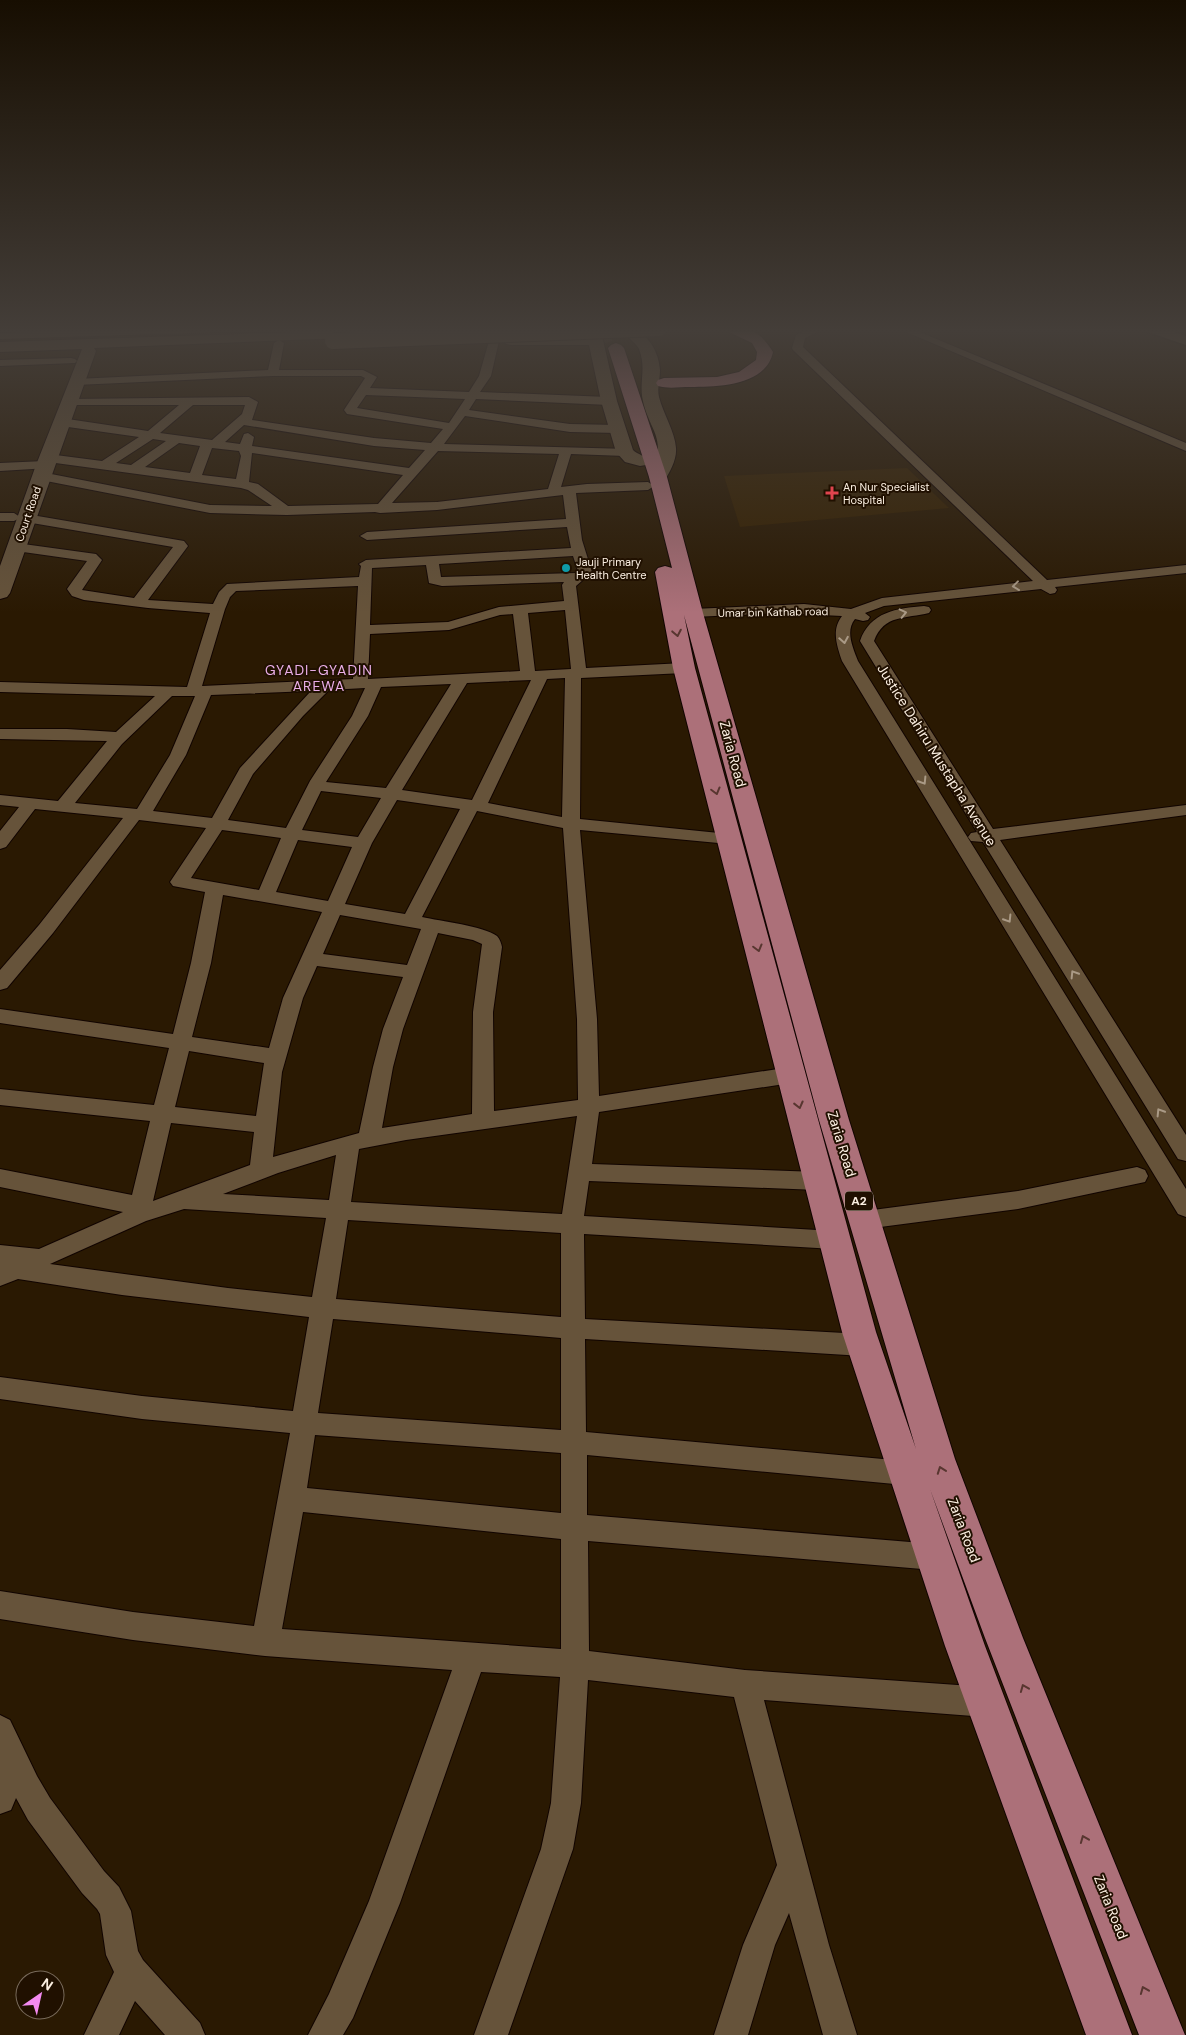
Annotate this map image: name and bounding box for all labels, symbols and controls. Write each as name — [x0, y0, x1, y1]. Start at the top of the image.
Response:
place label: An Nur Specialist Hospital — [843, 480, 930, 507]
street label: Court Road — [12, 484, 44, 544]
marker: An Nur Specialist Hospital — [825, 486, 839, 500]
place label: Jauji Primary Health Centre — [576, 555, 647, 582]
marker: Jauji Primary Health Centre — [560, 562, 572, 574]
one-way arrow — [1011, 580, 1019, 591]
street label: Umar bin Kathab road — [718, 604, 828, 620]
one-way arrow — [898, 608, 907, 619]
one-way arrow — [671, 629, 682, 638]
one-way arrow — [838, 636, 848, 645]
district label: GYADI-GYADIN AREWA — [265, 661, 373, 695]
street label: Justice Dahiru Mustapha Avenue — [873, 661, 1001, 849]
street label: Zaria Road — [716, 719, 750, 789]
one-way arrow — [917, 775, 927, 784]
one-way arrow — [711, 786, 721, 794]
one-way arrow — [1002, 914, 1012, 923]
one-way arrow — [752, 943, 762, 952]
one-way arrow — [1071, 971, 1080, 980]
one-way arrow — [793, 1101, 803, 1109]
one-way arrow — [1157, 1108, 1167, 1117]
street label: Zaria Road — [824, 1109, 860, 1179]
road number: A2 — [845, 1192, 873, 1210]
one-way arrow — [937, 1466, 948, 1475]
street label: Zaria Road — [943, 1495, 985, 1565]
one-way arrow — [1020, 1684, 1030, 1692]
one-way arrow — [1080, 1835, 1090, 1843]
street label: Zaria Road — [1090, 1872, 1132, 1942]
north arrow — [15, 1970, 65, 2020]
text: N — [38, 1974, 57, 1995]
one-way arrow — [1139, 1986, 1150, 1995]

